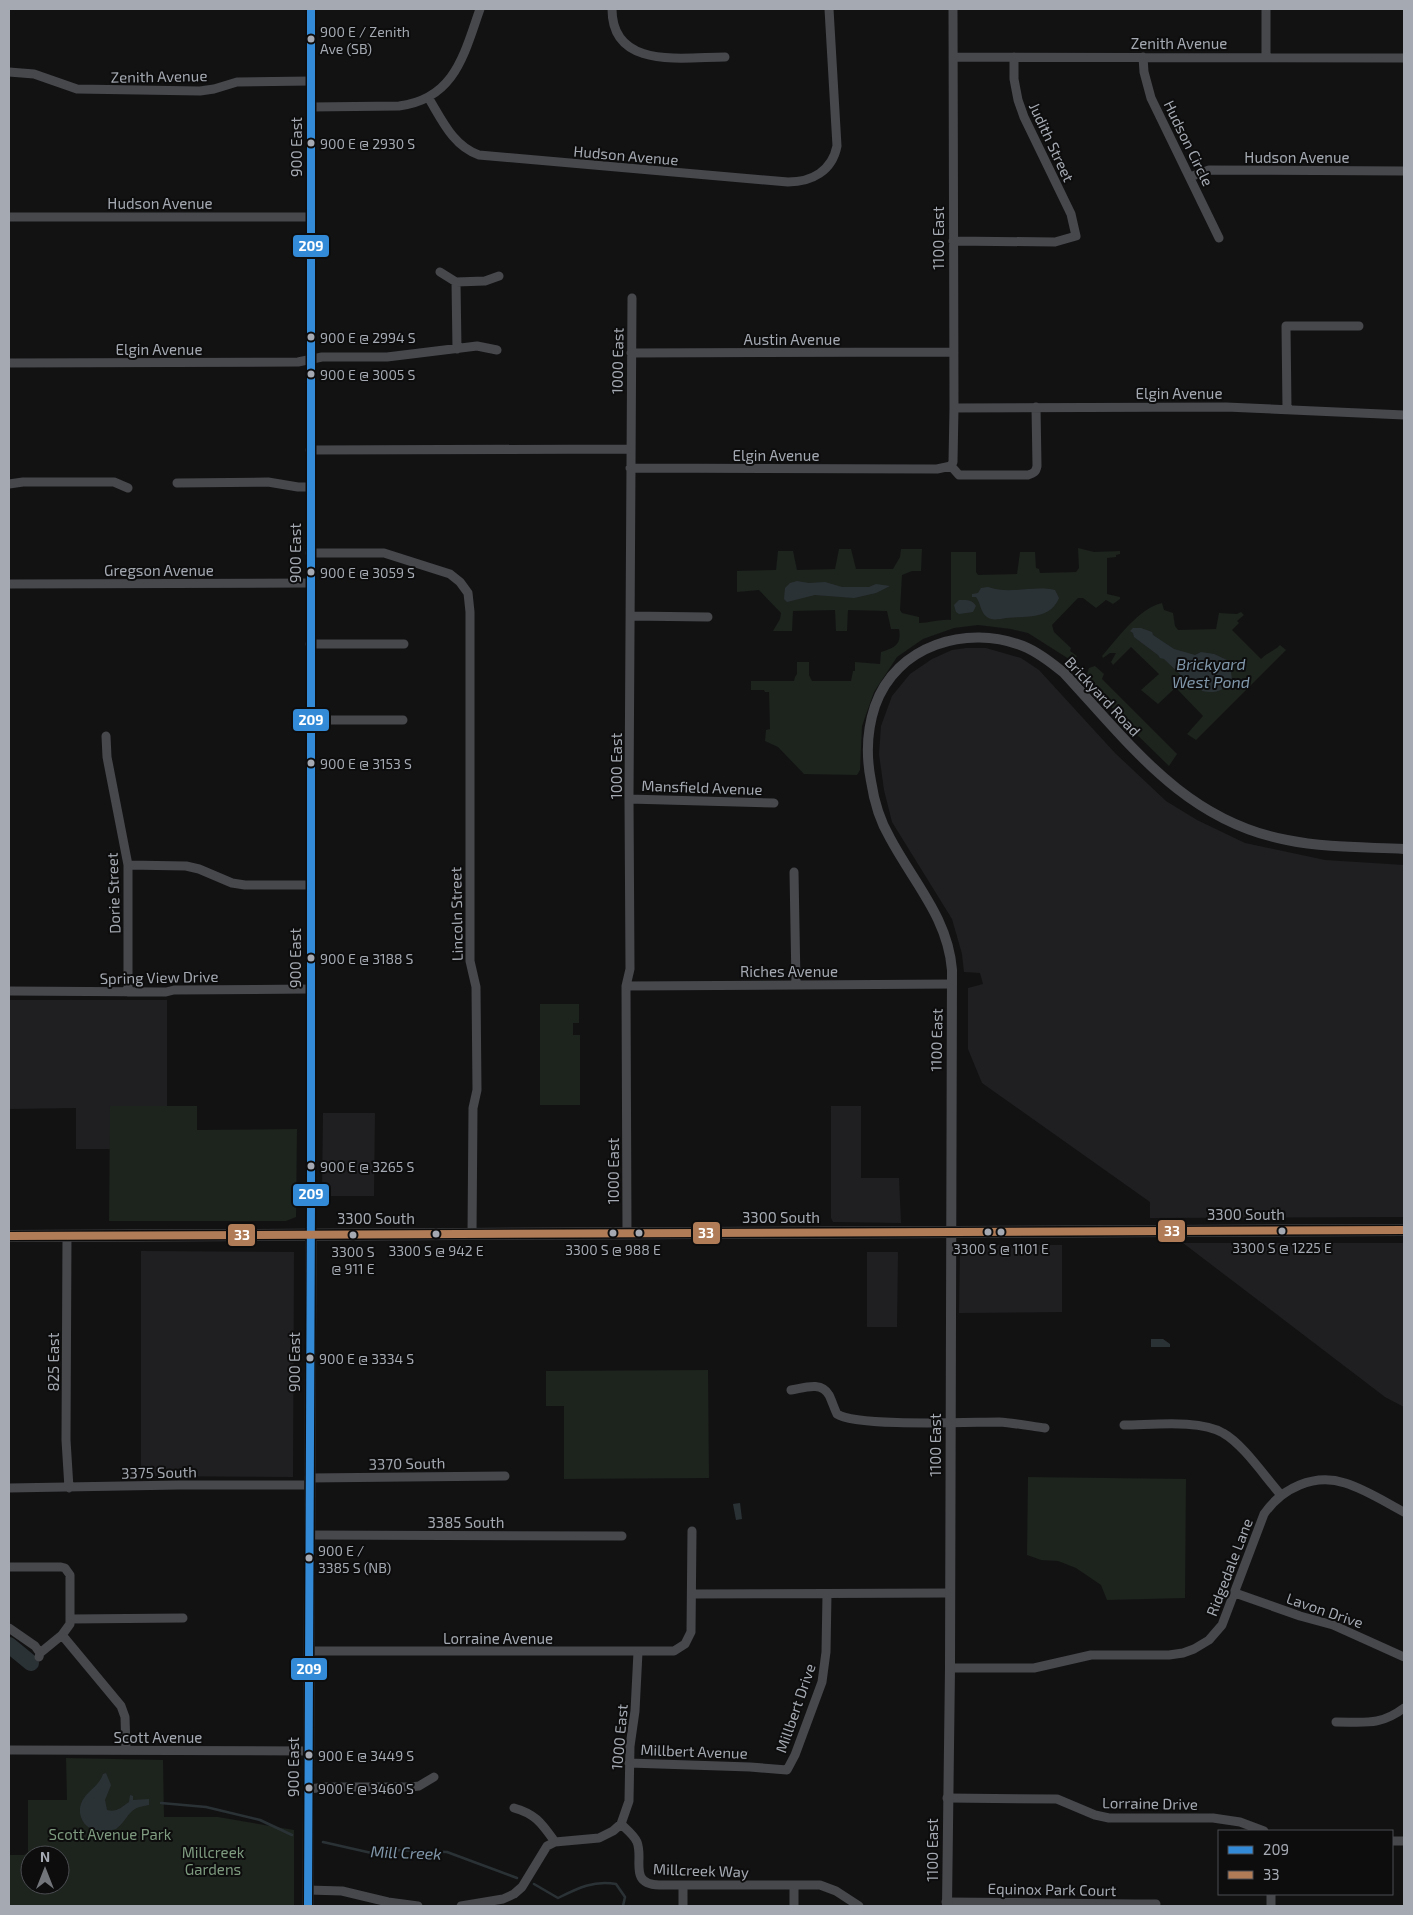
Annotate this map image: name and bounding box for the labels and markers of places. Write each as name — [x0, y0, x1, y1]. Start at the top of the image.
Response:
place label: 900 E / Zenith Ave (SB) — [320, 23, 410, 57]
marker: 900 E / Zenith Ave (SB) — [306, 34, 316, 44]
place label: 900 E @ 2930 S — [320, 135, 415, 152]
marker: 900 E @ 2930 S — [306, 138, 316, 148]
place label: 900 E @ 2994 S — [320, 329, 416, 346]
marker: 900 E @ 2994 S — [306, 332, 316, 342]
place label: 900 E @ 3005 S — [320, 366, 415, 383]
marker: 900 E @ 3005 S — [306, 369, 316, 379]
place label: 900 E @ 3059 S — [320, 564, 415, 581]
marker: 900 E @ 3059 S — [306, 567, 316, 577]
place label: 900 E @ 3153 S — [320, 755, 412, 772]
marker: 900 E @ 3153 S — [306, 758, 316, 768]
place label: 900 E @ 3188 S — [320, 950, 414, 967]
marker: 900 E @ 3188 S — [306, 953, 316, 963]
place label: 900 E @ 3265 S — [320, 1158, 414, 1175]
marker: 900 E @ 3265 S — [306, 1161, 316, 1171]
marker: 3300 S @ 1225 E — [1277, 1226, 1287, 1236]
unlabelled marker — [983, 1227, 993, 1237]
marker: 3300 S @ 1101 E — [996, 1227, 1006, 1237]
marker: 3300 S @ 988 E — [608, 1228, 618, 1238]
unlabelled marker — [634, 1228, 644, 1238]
marker: 3300 S @ 942 E — [431, 1229, 441, 1239]
marker: 3300 S @ 911 E — [348, 1230, 358, 1240]
place label: 3300 S @ 1225 E — [1232, 1239, 1332, 1256]
place label: 3300 S @ 1101 E — [953, 1240, 1049, 1257]
place label: 3300 S @ 988 E — [565, 1241, 661, 1258]
place label: 3300 S @ 942 E — [388, 1242, 484, 1259]
place label: 3300 S @ 911 E — [331, 1243, 375, 1277]
place label: 900 E @ 3334 S — [319, 1350, 414, 1367]
marker: 900 E @ 3334 S — [305, 1353, 315, 1363]
place label: 900 E / 3385 S (NB) — [318, 1542, 391, 1576]
marker: 900 E / 3385 S (NB) — [304, 1553, 314, 1563]
place label: 900 E @ 3449 S — [318, 1747, 414, 1764]
marker: 900 E @ 3449 S — [304, 1750, 314, 1760]
place label: 900 E @ 3460 S — [318, 1780, 414, 1797]
marker: 900 E @ 3460 S — [304, 1783, 314, 1793]

